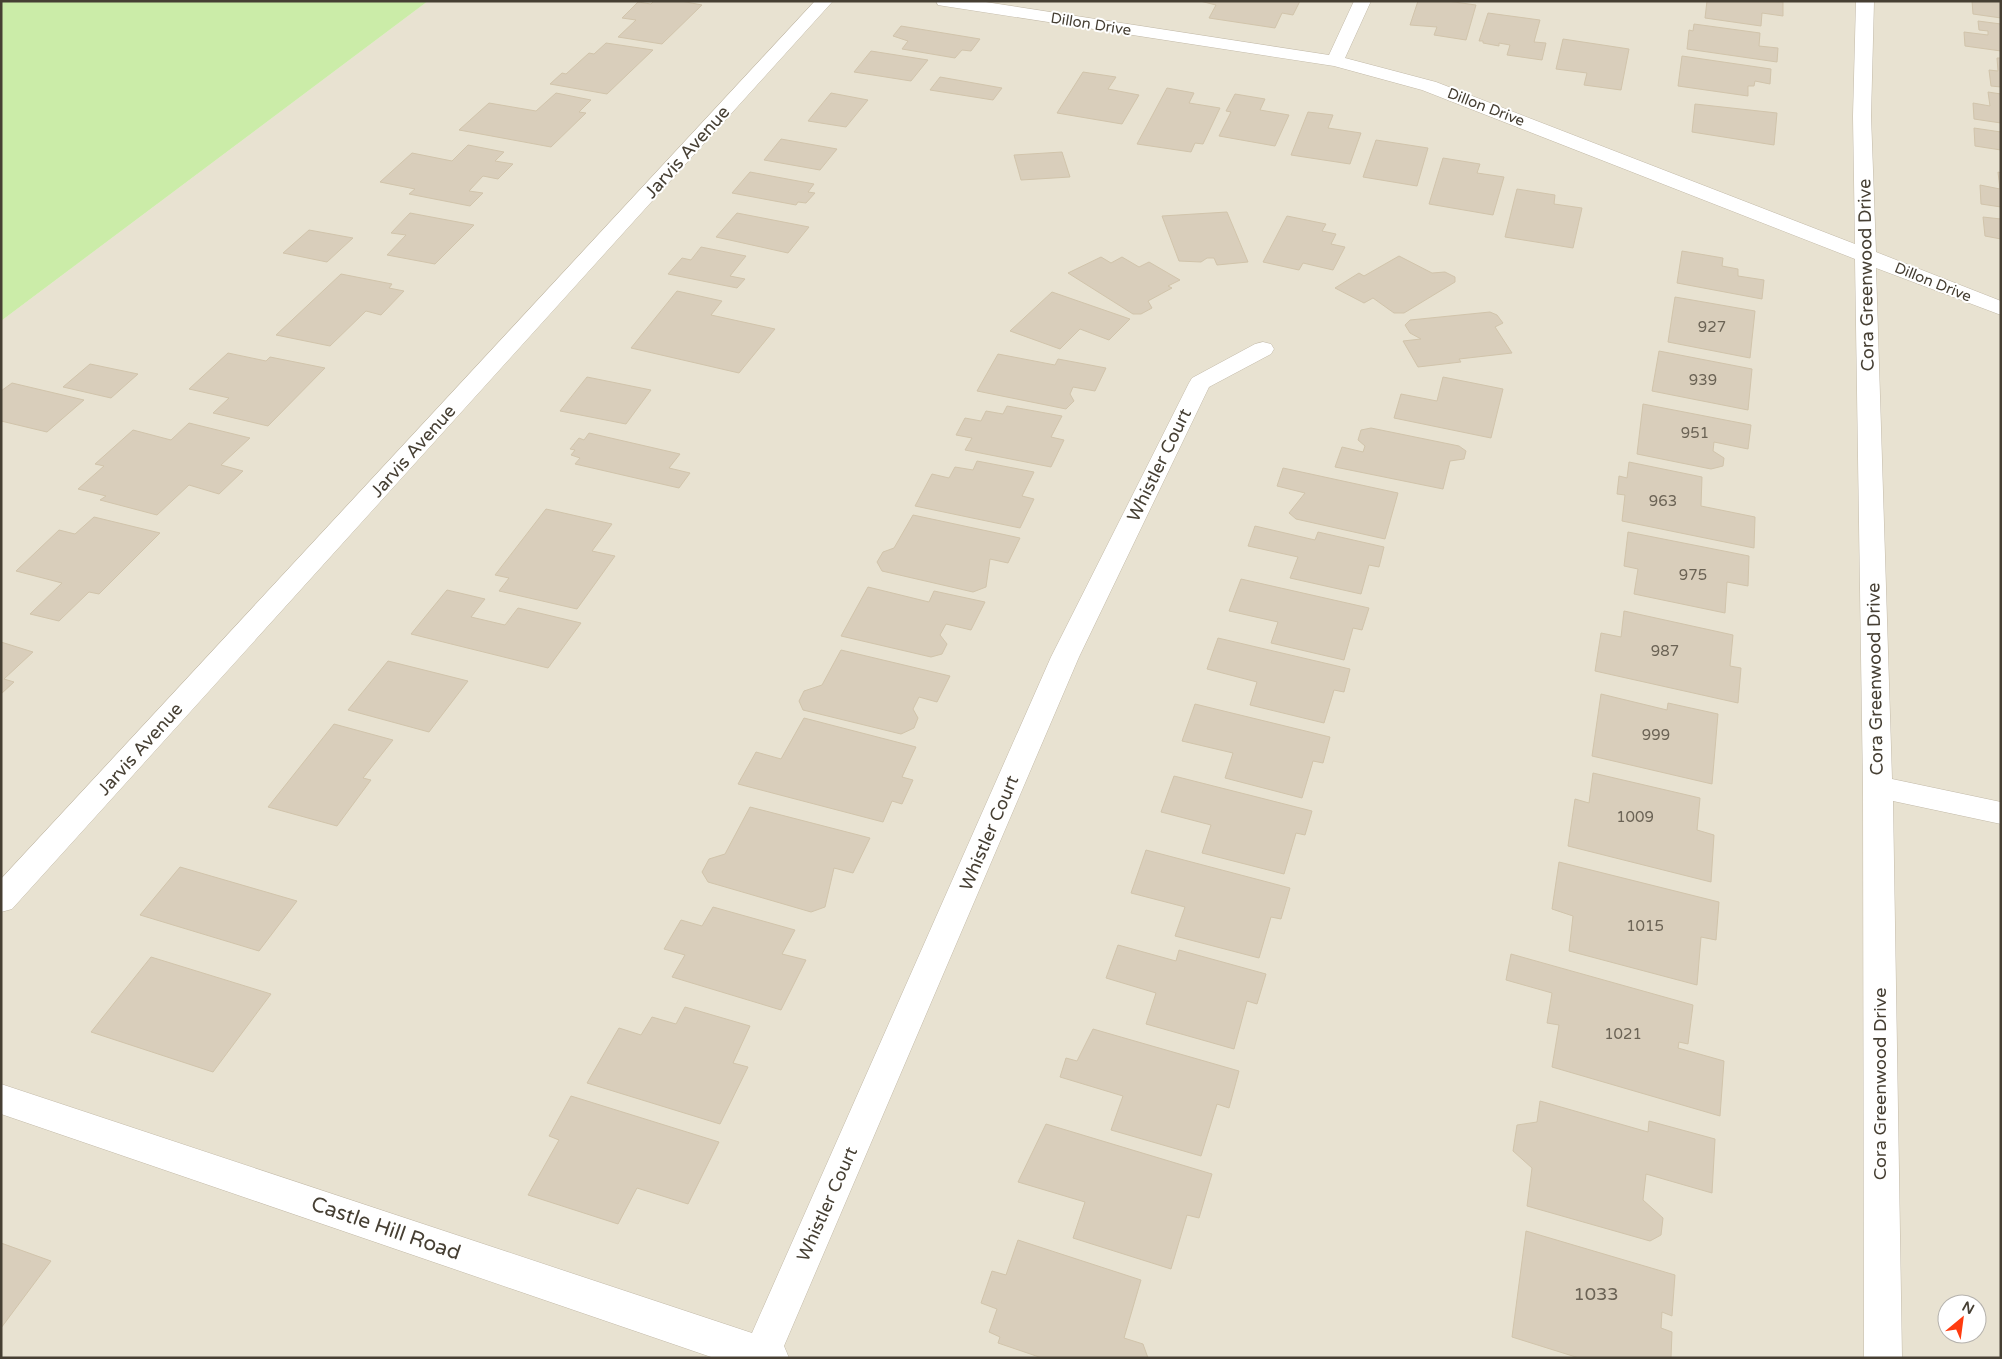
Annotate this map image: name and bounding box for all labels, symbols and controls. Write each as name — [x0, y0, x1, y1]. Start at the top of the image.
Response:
street label: Dillon Drive — [1049, 9, 1133, 39]
street label: Dillon Drive — [1445, 84, 1527, 130]
street label: Jarvis Avenue — [640, 101, 734, 203]
street label: Cora Greenwood Drive — [1853, 178, 1879, 372]
street label: Dillon Drive — [1892, 258, 1974, 306]
house number: 927 — [1698, 318, 1726, 336]
house number: 939 — [1689, 371, 1717, 389]
street label: Jarvis Avenue — [366, 400, 460, 502]
street label: Whistler Court — [1122, 405, 1196, 525]
house number: 951 — [1681, 424, 1709, 442]
house number: 963 — [1649, 492, 1677, 510]
house number: 975 — [1679, 566, 1707, 584]
street label: Cora Greenwood Drive — [1862, 582, 1888, 776]
house number: 987 — [1651, 642, 1679, 660]
street label: Jarvis Avenue — [93, 698, 187, 800]
house number: 999 — [1642, 726, 1670, 744]
street label: Whistler Court — [955, 772, 1023, 894]
house number: 1009 — [1616, 808, 1654, 826]
house number: 1015 — [1626, 917, 1664, 935]
street label: Cora Greenwood Drive — [1869, 988, 1891, 1180]
house number: 1021 — [1604, 1025, 1642, 1043]
street label: Whistler Court — [792, 1143, 862, 1265]
street label: Castle Hill Road — [308, 1191, 464, 1266]
house number: 1033 — [1573, 1283, 1619, 1305]
north arrow — [1937, 1294, 1987, 1344]
text: N — [1959, 1298, 1977, 1318]

